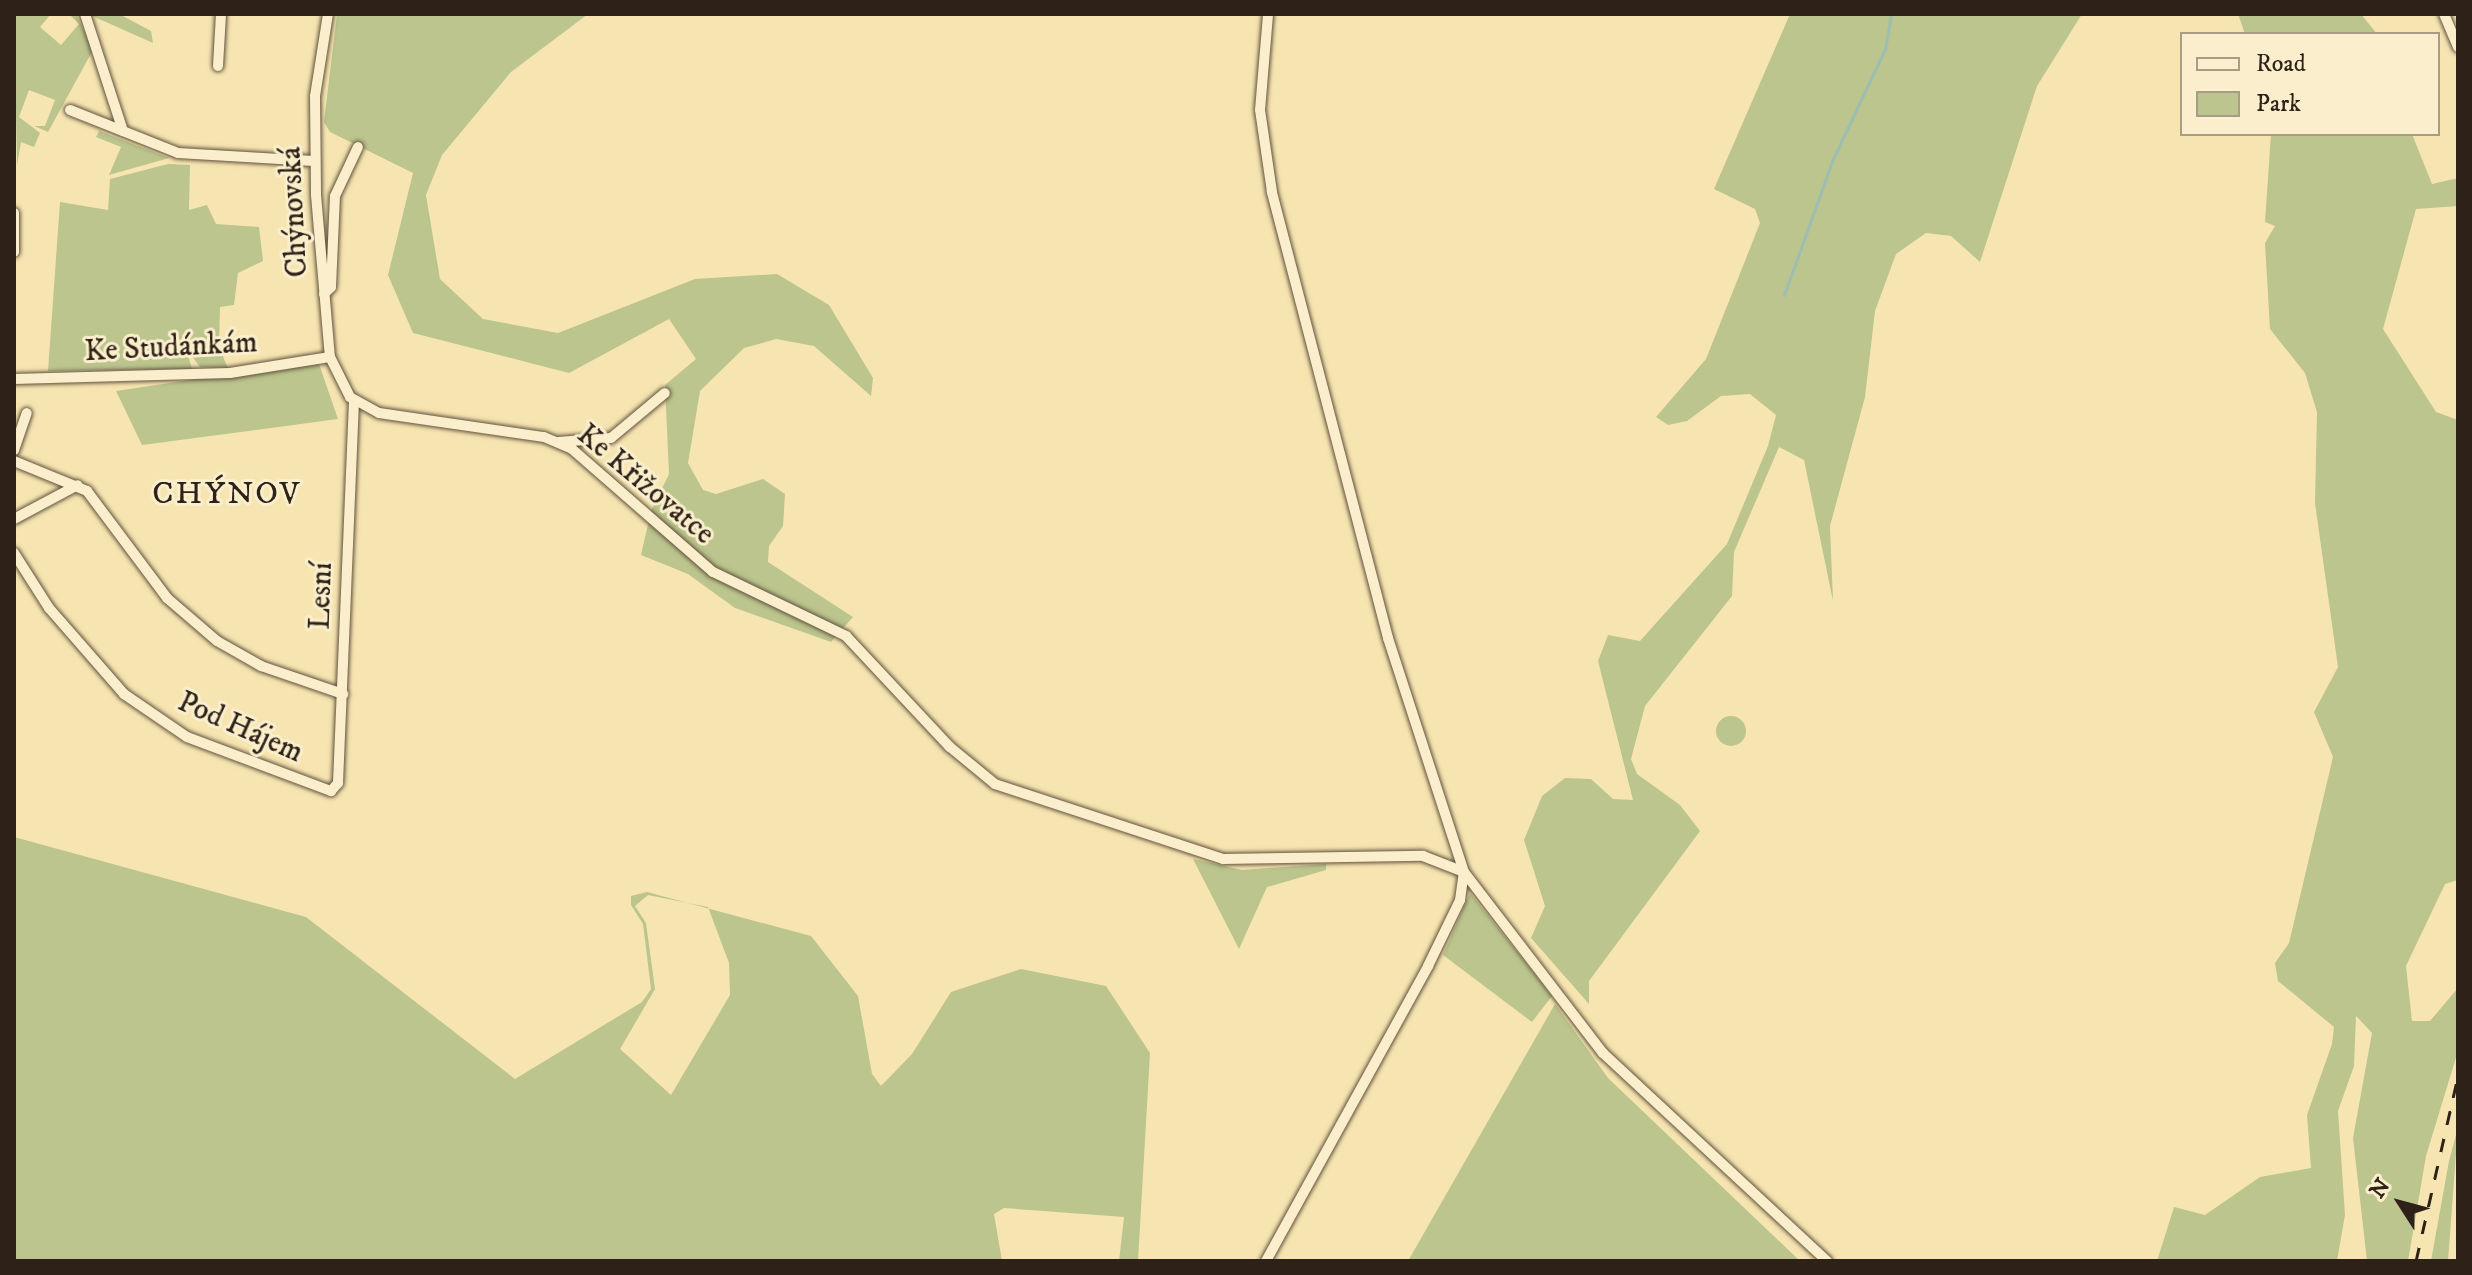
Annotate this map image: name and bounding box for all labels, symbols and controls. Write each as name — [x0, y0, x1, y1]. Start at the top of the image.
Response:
legend — [2180, 32, 2440, 136]
text: Road — [2256, 49, 2306, 79]
text: Park — [2256, 89, 2301, 119]
street label: Chýnovská — [274, 146, 316, 278]
street label: Ke Studánkám — [84, 325, 258, 371]
street label: Ke Křižovatce — [569, 417, 721, 553]
district label: CHÝNOV — [152, 475, 302, 513]
street label: Lesní — [303, 562, 341, 630]
street label: Pod Hájem — [172, 685, 308, 771]
north arrow — [2360, 1163, 2440, 1243]
text: N — [2364, 1173, 2396, 1204]

